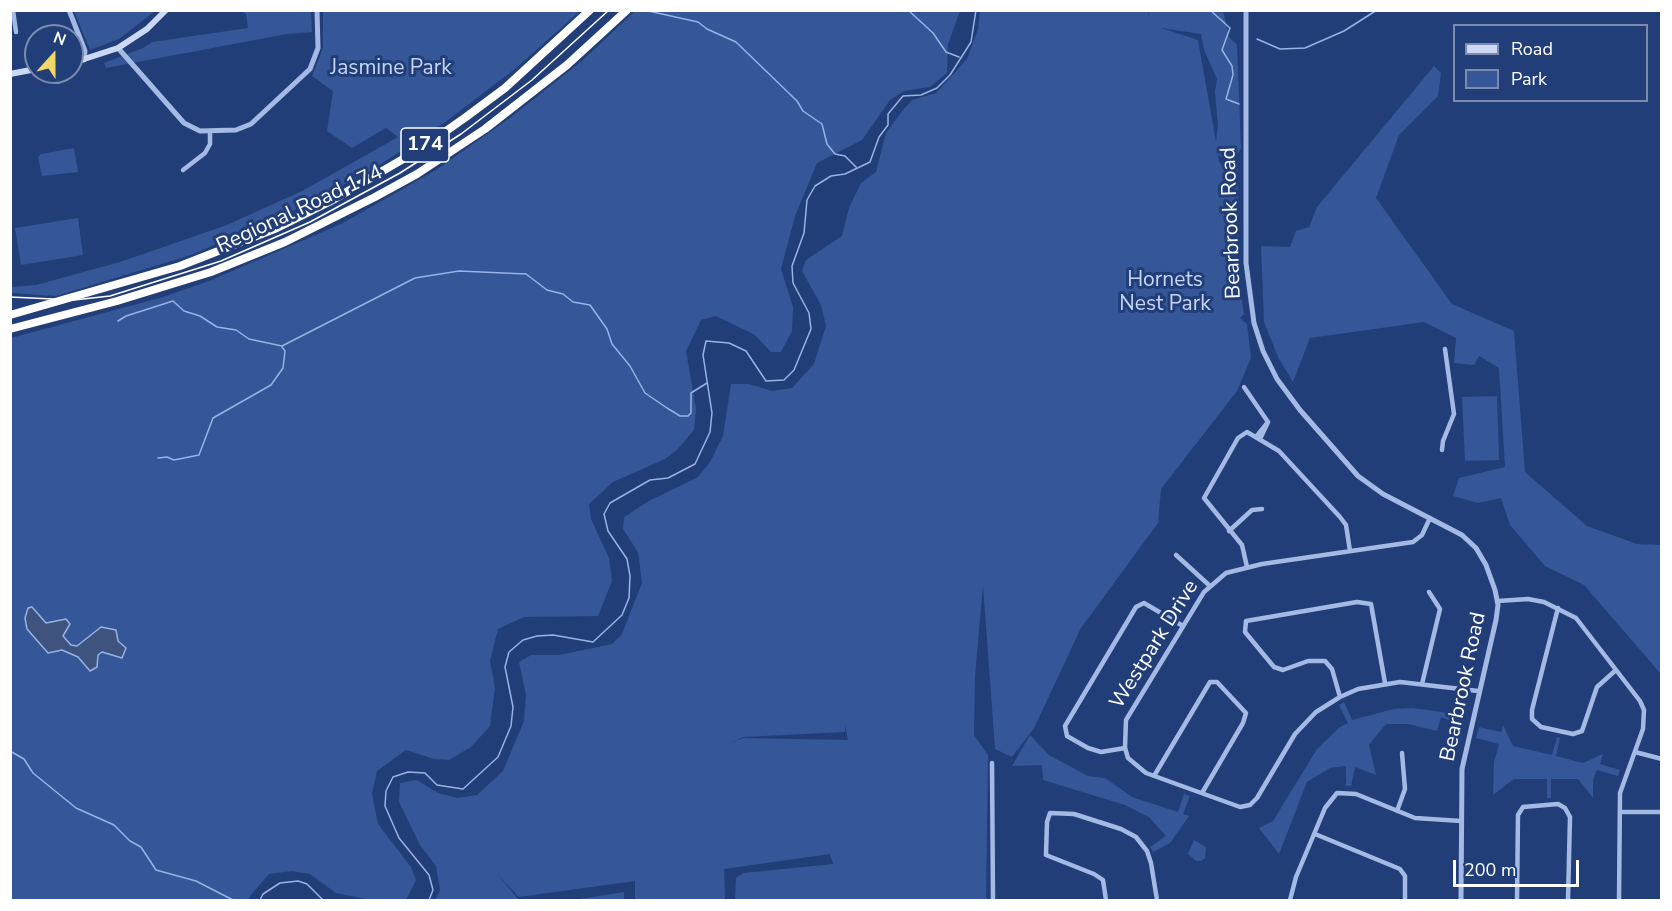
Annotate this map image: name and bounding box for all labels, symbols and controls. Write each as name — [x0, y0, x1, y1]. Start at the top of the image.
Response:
north arrow — [24, 24, 84, 84]
legend — [1453, 24, 1648, 102]
text: N — [50, 27, 69, 51]
text: Road — [1511, 37, 1553, 61]
park label: Jasmine Park — [330, 56, 452, 82]
text: Park — [1511, 67, 1547, 91]
road number: 174 — [401, 128, 449, 162]
street label: Bearbrook Road — [1217, 147, 1247, 299]
street label: Regional Road 174 — [213, 160, 387, 260]
park label: Hornets Nest Park — [1119, 268, 1211, 318]
street label: Westpark Drive — [1105, 576, 1205, 714]
street label: Bearbrook Road — [1436, 610, 1492, 764]
scale bar — [1456, 848, 1582, 886]
text: 200 m — [1464, 858, 1516, 882]

